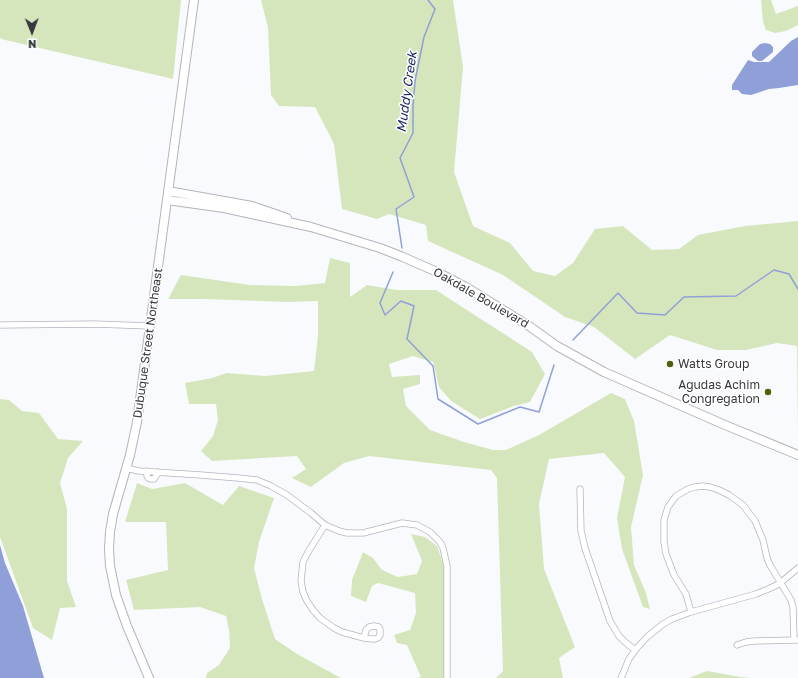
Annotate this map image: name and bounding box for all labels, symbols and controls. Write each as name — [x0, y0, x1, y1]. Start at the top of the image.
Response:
north arrow — [12, 12, 52, 52]
text: N — [28, 38, 37, 51]
water label: Muddy Creek — [394, 50, 420, 134]
street label: Oakdale Boulevard — [431, 265, 531, 331]
street label: Dubuque Street Northeast — [130, 267, 166, 419]
place label: Watts Group — [678, 357, 749, 371]
marker: Watts Group — [665, 359, 675, 369]
place label: Agudas Achim Congregation — [678, 378, 760, 406]
marker: Agudas Achim Congregation — [763, 387, 773, 397]

